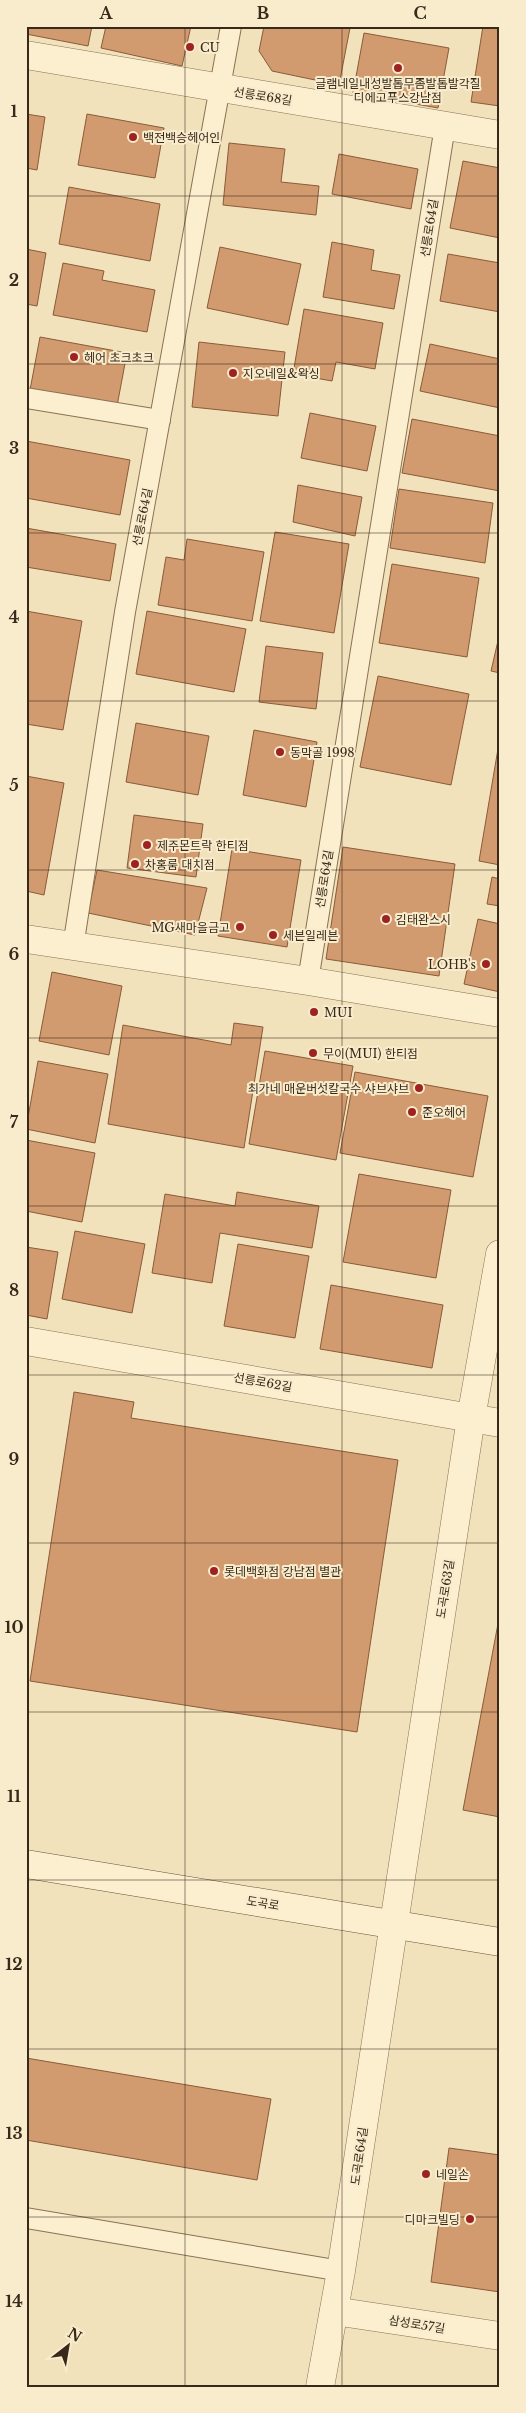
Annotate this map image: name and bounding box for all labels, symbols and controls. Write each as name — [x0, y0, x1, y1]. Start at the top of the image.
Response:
text: A — [99, 3, 114, 23]
text: B — [257, 3, 270, 23]
text: C — [413, 3, 427, 23]
place label: CU — [200, 40, 220, 55]
marker: CU — [184, 41, 196, 53]
marker: 글램네일내성발톱무좀발톱발각질 디에고푸스강남점 — [392, 62, 404, 74]
place label: 글램네일내성발톱무좀발톱발각질 디에고푸스강남점 — [315, 76, 481, 105]
street label: 선릉로68길 — [233, 84, 293, 108]
text: 1 — [11, 101, 18, 121]
place label: 백전백승헤어인 — [143, 130, 220, 145]
marker: 백전백승헤어인 — [127, 131, 139, 143]
street label: 선릉로64길 — [417, 198, 441, 258]
text: 2 — [9, 270, 19, 290]
place label: 헤어 초크초크 — [84, 350, 154, 365]
marker: 헤어 초크초크 — [68, 351, 80, 363]
place label: 지오네일&왁싱 — [243, 366, 320, 381]
marker: 지오네일&왁싱 — [227, 367, 239, 379]
text: 3 — [9, 438, 19, 458]
street label: 선릉로64길 — [129, 487, 155, 547]
text: 4 — [9, 607, 19, 627]
place label: 동막골 1998 — [290, 745, 355, 760]
marker: 동막골 1998 — [274, 746, 286, 758]
text: 5 — [9, 775, 19, 795]
place label: 제주몬트락 한티점 — [157, 838, 249, 853]
marker: 제주몬트락 한티점 — [141, 839, 153, 851]
street label: 선릉로64길 — [312, 849, 336, 909]
place label: 차홍룸 대치점 — [145, 857, 215, 872]
marker: 차홍룸 대치점 — [129, 858, 141, 870]
place label: 김태완스시 — [396, 912, 451, 927]
marker: 김태완스시 — [380, 913, 392, 925]
place label: MG새마을금고 — [151, 920, 230, 935]
marker: MG새마을금고 — [234, 921, 246, 933]
place label: 세븐일레븐 — [283, 928, 338, 943]
marker: 세븐일레븐 — [267, 929, 279, 941]
text: 6 — [9, 944, 20, 964]
place label: LOHB's — [428, 957, 476, 972]
marker: LOHB's — [480, 958, 492, 970]
place label: MUI — [324, 1005, 352, 1020]
marker: MUI — [308, 1006, 320, 1018]
place label: 무이(MUI) 한티점 — [323, 1046, 418, 1061]
marker: 무이(MUI) 한티점 — [307, 1047, 319, 1059]
place label: 최가네 매운버섯칼국수 샤브샤브 — [248, 1081, 409, 1096]
marker: 최가네 매운버섯칼국수 샤브샤브 — [413, 1082, 425, 1094]
place label: 준오헤어 — [422, 1105, 466, 1120]
marker: 준오헤어 — [406, 1106, 418, 1118]
text: 7 — [10, 1112, 19, 1132]
text: 8 — [9, 1280, 19, 1300]
street label: 선릉로62길 — [233, 1369, 293, 1395]
text: 9 — [9, 1449, 20, 1469]
street label: 도곡로63길 — [433, 1559, 457, 1619]
place label: 롯데백화점 강남점 별관 — [224, 1564, 341, 1579]
marker: 롯데백화점 강남점 별관 — [208, 1565, 220, 1577]
text: 10 — [4, 1617, 24, 1637]
text: 11 — [7, 1786, 21, 1806]
street label: 도곡로 — [245, 1893, 281, 1913]
text: 12 — [5, 1954, 23, 1974]
text: 13 — [5, 2123, 23, 2143]
street label: 도곡로64길 — [347, 2126, 371, 2186]
place label: 네일손 — [436, 2167, 469, 2182]
marker: 네일손 — [420, 2168, 432, 2180]
place label: 디마크빌딩 — [405, 2212, 460, 2227]
marker: 디마크빌딩 — [464, 2213, 476, 2225]
text: 14 — [5, 2291, 23, 2311]
street label: 삼성로57길 — [388, 2312, 446, 2336]
north arrow — [42, 2320, 92, 2370]
text: N — [64, 2324, 85, 2346]

